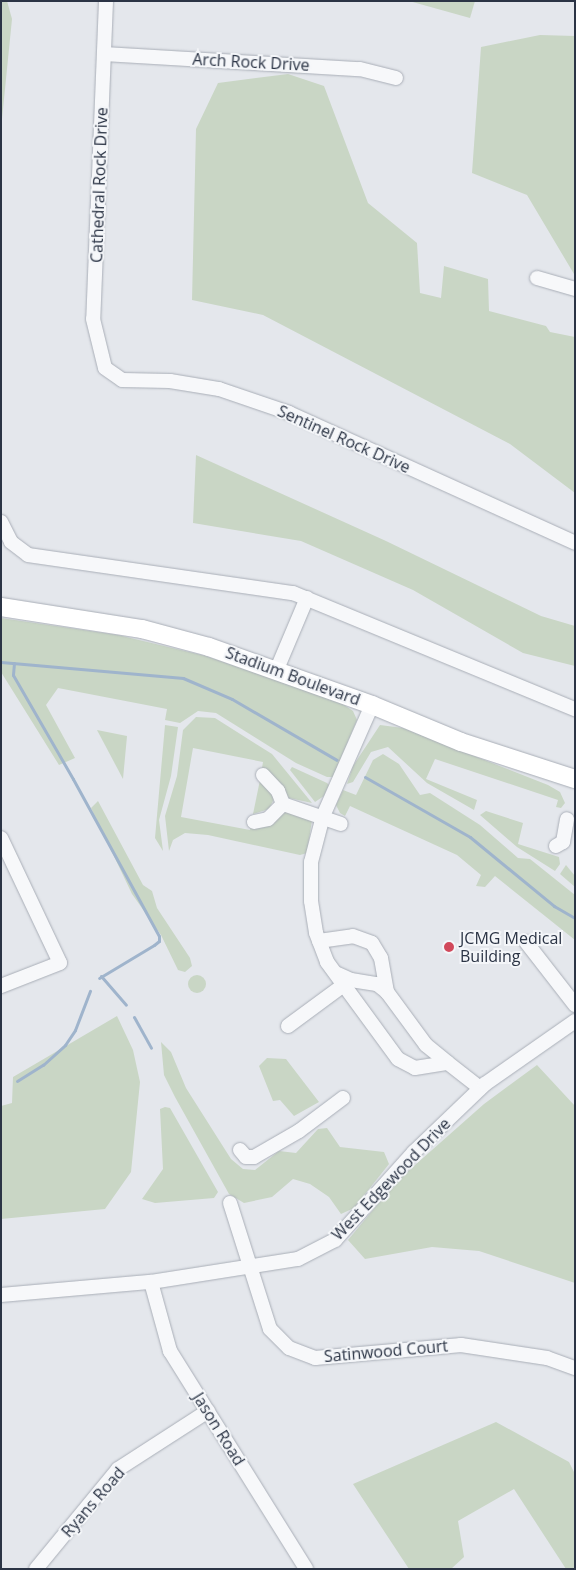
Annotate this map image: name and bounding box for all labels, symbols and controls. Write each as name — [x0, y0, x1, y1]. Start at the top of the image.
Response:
street label: Arch Rock Drive — [192, 49, 310, 75]
street label: Cathedral Rock Drive — [87, 107, 111, 263]
street label: Sentinel Rock Drive — [275, 401, 413, 477]
street label: Stadium Boulevard — [223, 643, 363, 709]
place label: JCMG Medical Building — [460, 928, 562, 966]
marker: JCMG Medical Building — [442, 940, 456, 954]
street label: West Edgewood Drive — [328, 1114, 454, 1244]
street label: Satinwood Court — [323, 1336, 449, 1366]
street label: Jason Road — [189, 1389, 249, 1469]
street label: Ryans Road — [57, 1463, 129, 1541]

